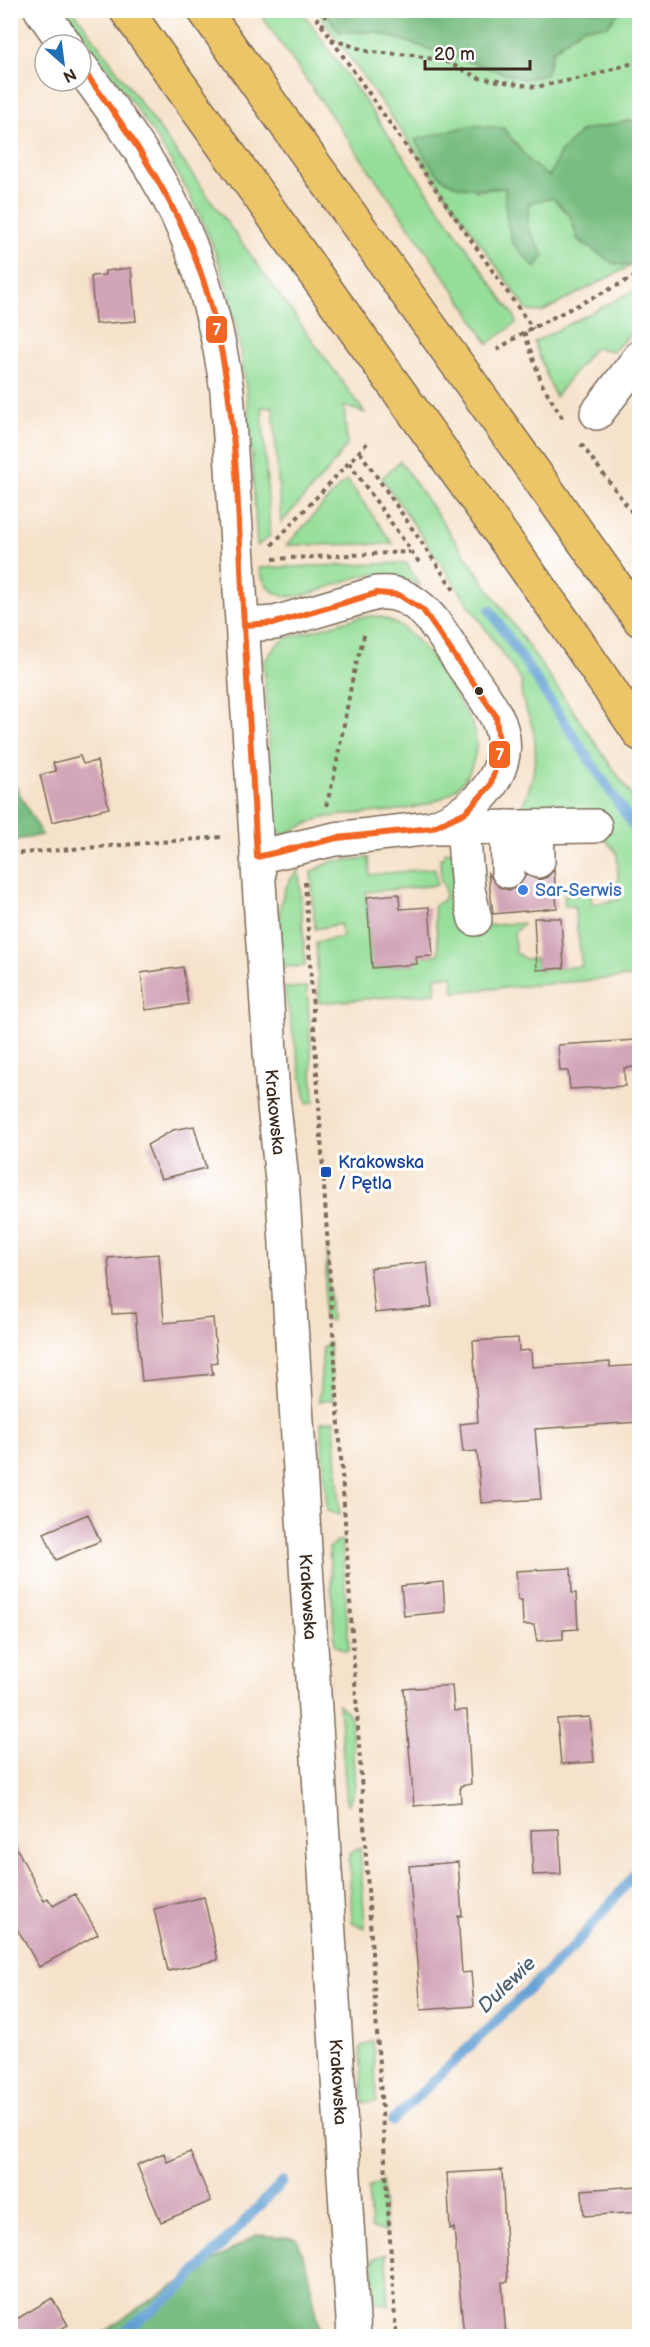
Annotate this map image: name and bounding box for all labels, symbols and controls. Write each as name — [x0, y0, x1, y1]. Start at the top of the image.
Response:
north arrow — [33, 33, 93, 93]
scale bar — [425, 33, 530, 71]
text: 20 m — [434, 44, 475, 65]
text: N — [60, 64, 79, 86]
line badge: 7 — [205, 315, 228, 344]
text: 7 — [213, 321, 222, 340]
unlabelled marker — [473, 685, 485, 697]
line badge: 7 — [488, 740, 511, 769]
text: 7 — [496, 746, 505, 765]
place label: Sar-Serwis — [535, 880, 622, 901]
marker: Sar-Serwis — [516, 883, 530, 897]
street label: Krakowska — [261, 1068, 290, 1156]
place label: Krakowska / Pętla — [338, 1152, 424, 1194]
marker: Krakowska / Pętla — [319, 1165, 333, 1179]
street label: Krakowska — [295, 1553, 321, 1641]
water label: Dulewie — [473, 1951, 541, 2018]
street label: Krakowska — [325, 2038, 351, 2126]

